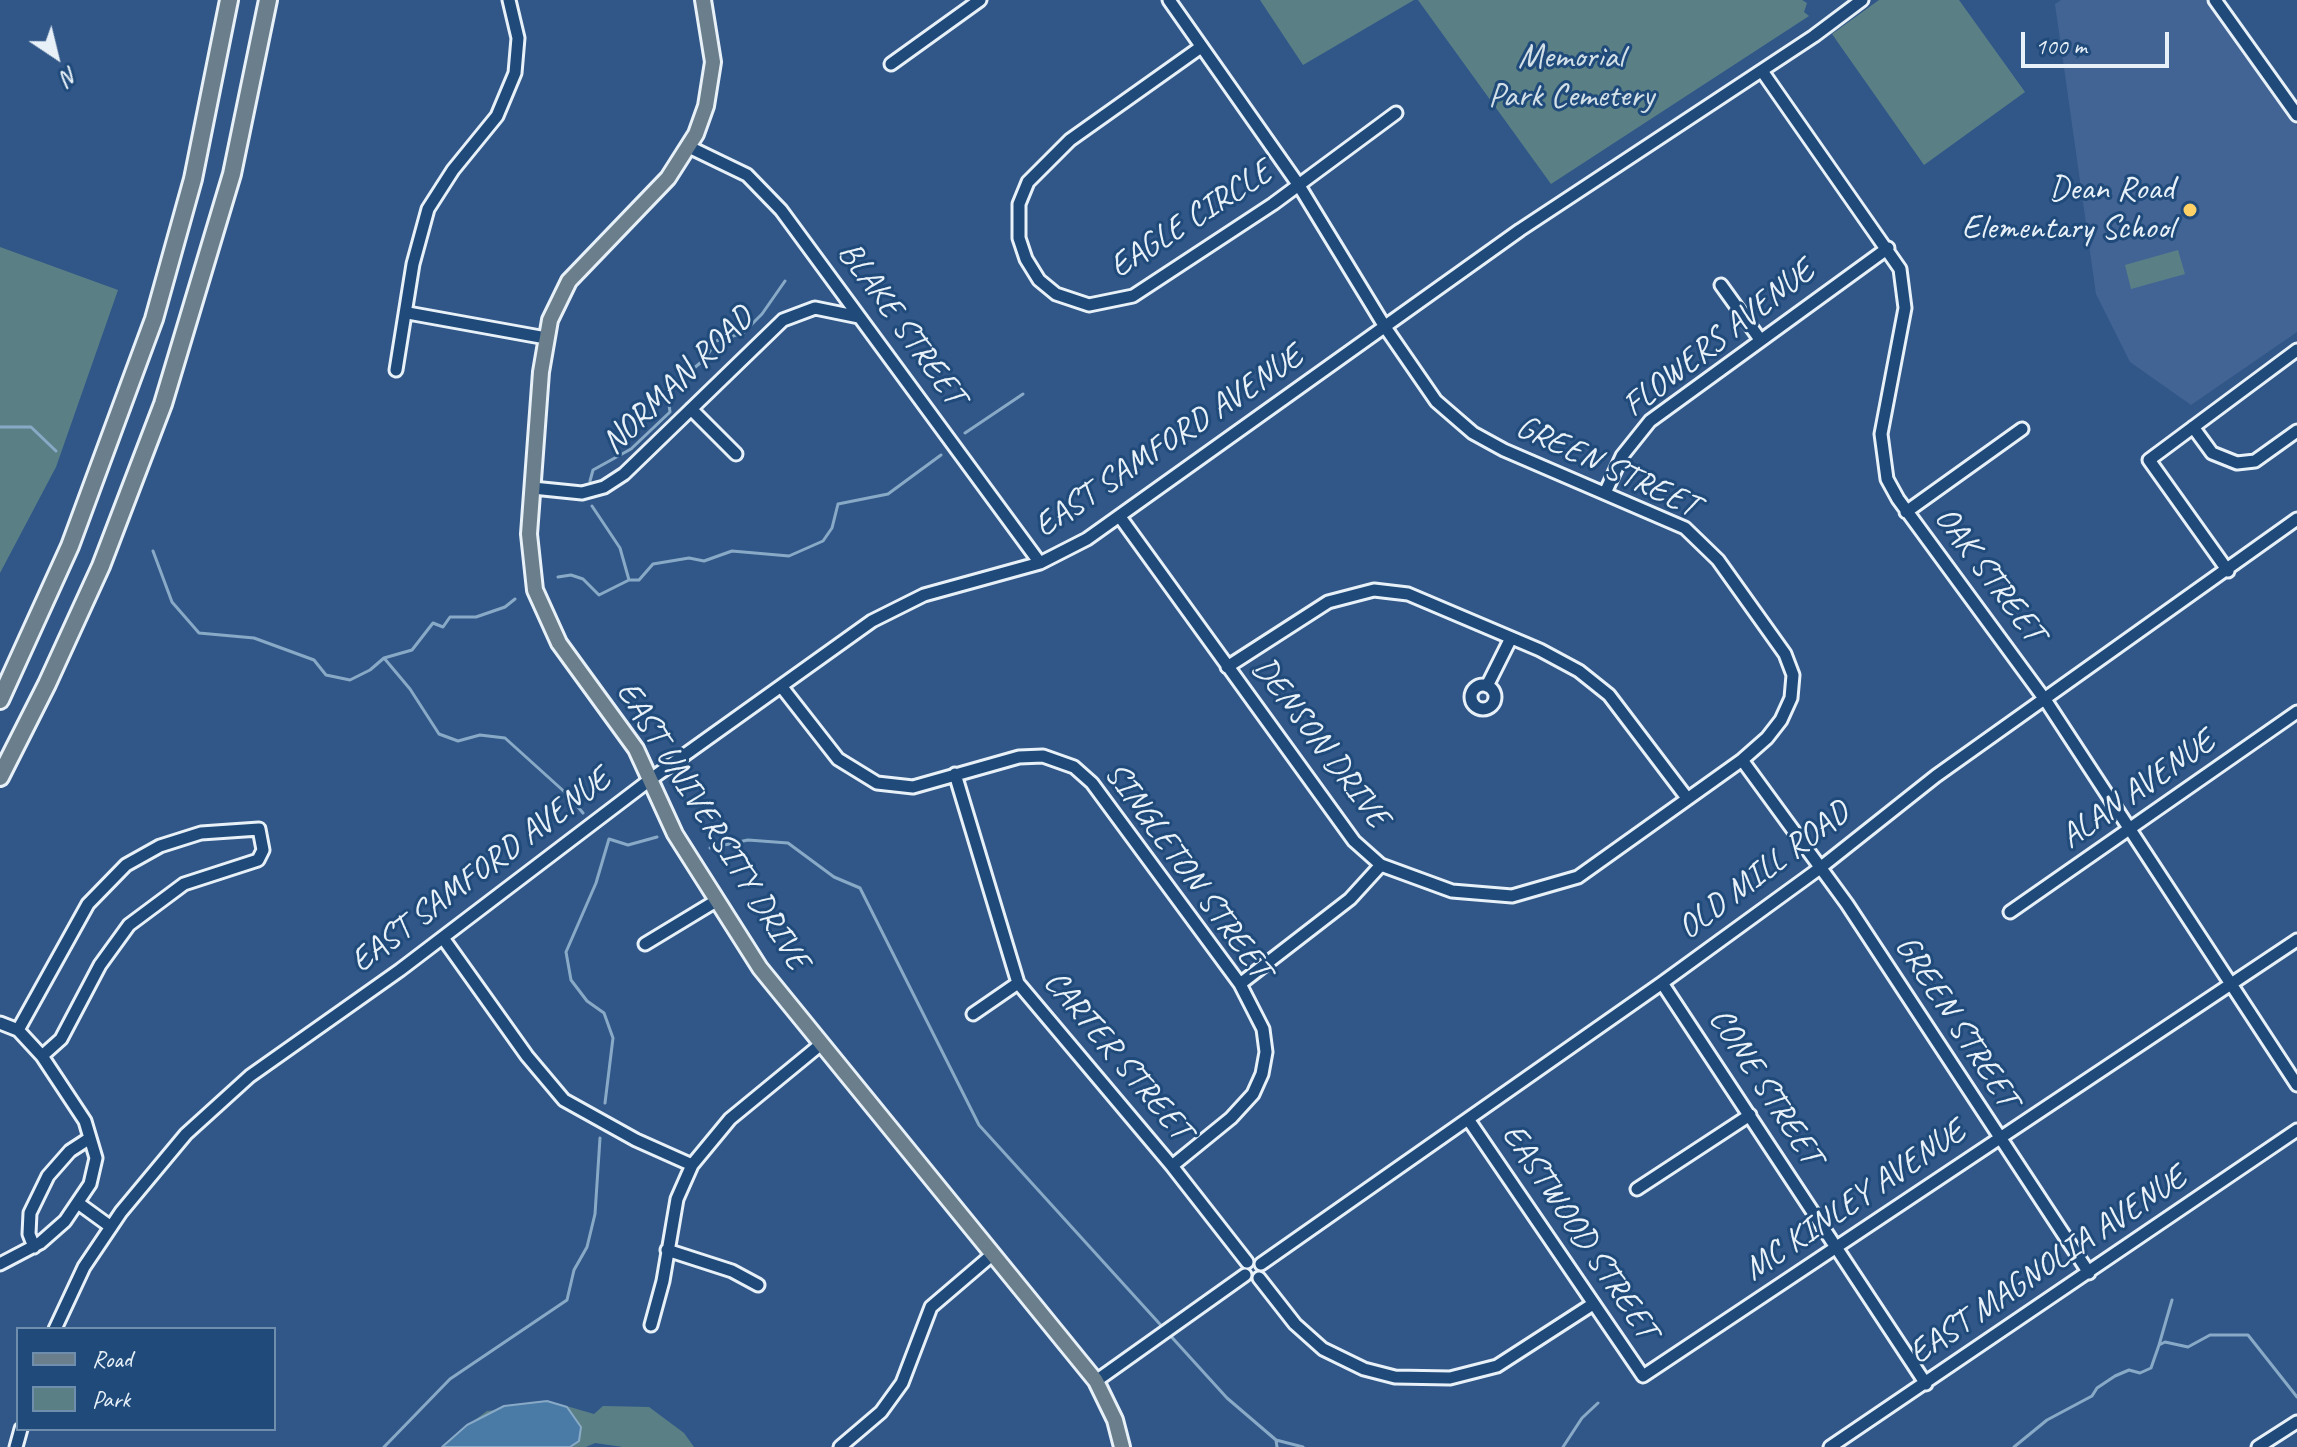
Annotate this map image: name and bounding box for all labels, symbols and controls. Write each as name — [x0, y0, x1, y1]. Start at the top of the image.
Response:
north arrow — [16, 16, 96, 96]
scale bar — [2025, 16, 2173, 66]
text: 100 m — [2035, 31, 2087, 61]
park label: Memorial Park Cemetery — [1488, 38, 1654, 118]
text: N — [56, 60, 83, 91]
street label: EAGLE CIRCLE — [1102, 152, 1280, 288]
place label: Dean Road Elementary School — [1962, 170, 2174, 250]
marker: Dean Road Elementary School — [2181, 201, 2199, 219]
street label: BLAKE STREET — [828, 234, 974, 414]
street label: FLOWERS AVENUE — [1615, 251, 1823, 427]
street label: NORMAN ROAD — [594, 298, 762, 464]
street label: EAST SAMFORD AVENUE — [1027, 337, 1311, 547]
street label: GREEN STREET — [1509, 407, 1705, 527]
street label: OAK STREET — [1925, 499, 2053, 651]
street label: DENSON DRIVE — [1243, 650, 1397, 836]
street label: EAST UNIVERSITY DRIVE — [607, 674, 817, 978]
street label: ALAN AVENUE — [2053, 722, 2223, 858]
street label: SINGLETON STREET — [1095, 755, 1279, 987]
street label: EAST SAMFORD AVENUE — [343, 760, 619, 982]
street label: OLD MILL ROAD — [1670, 793, 1858, 949]
street label: GREEN STREET — [1885, 928, 2027, 1116]
street label: CARTER STREET — [1034, 963, 1200, 1149]
street label: CONE STREET — [1699, 1001, 1831, 1173]
street label: MC KINLEY AVENUE — [1736, 1112, 1974, 1290]
street label: EASTWOOD STREET — [1492, 1117, 1666, 1347]
street label: EAST MAGNOLIA AVENUE — [1901, 1158, 2195, 1374]
legend — [16, 1327, 276, 1431]
text: Road — [92, 1344, 132, 1374]
text: Park — [92, 1384, 130, 1414]

